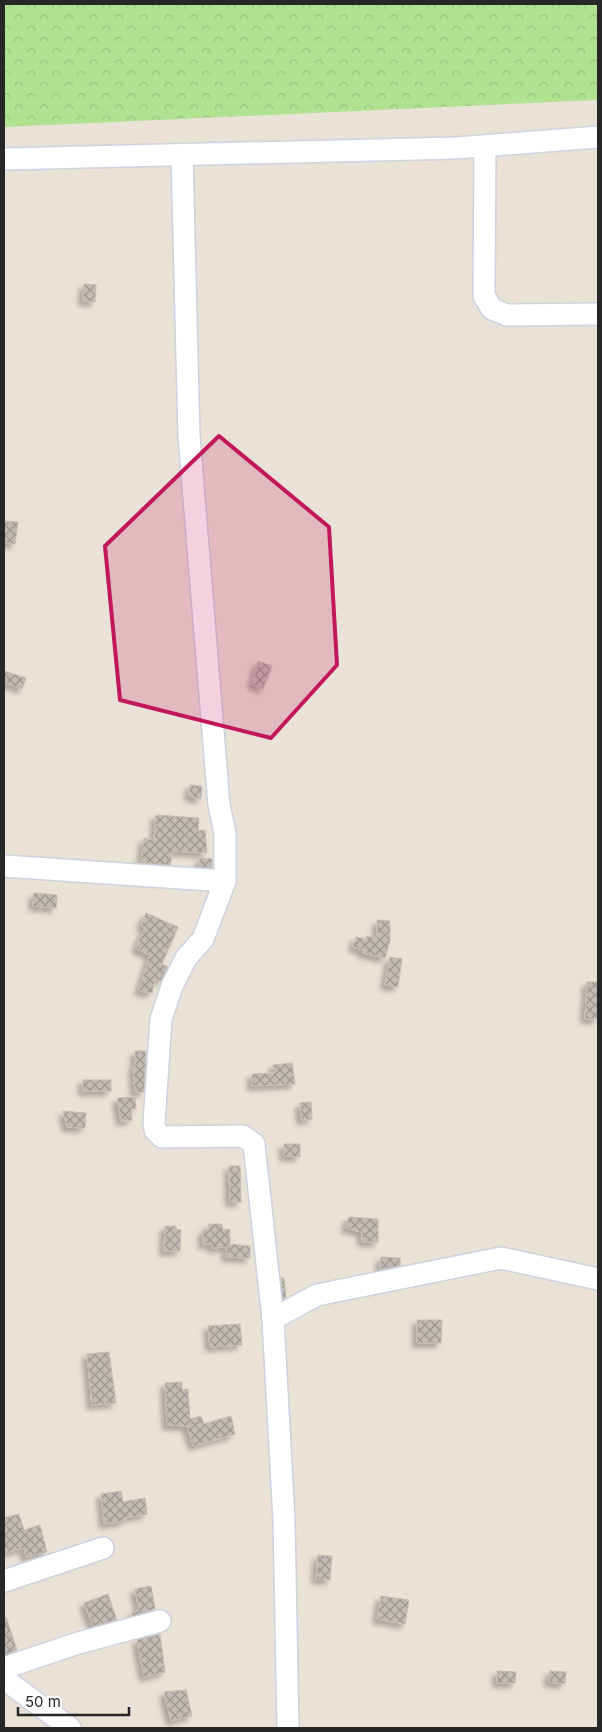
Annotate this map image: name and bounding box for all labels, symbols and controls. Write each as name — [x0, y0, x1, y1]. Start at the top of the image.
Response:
scale bar — [18, 1684, 129, 1716]
text: 50 m — [25, 1692, 61, 1711]

